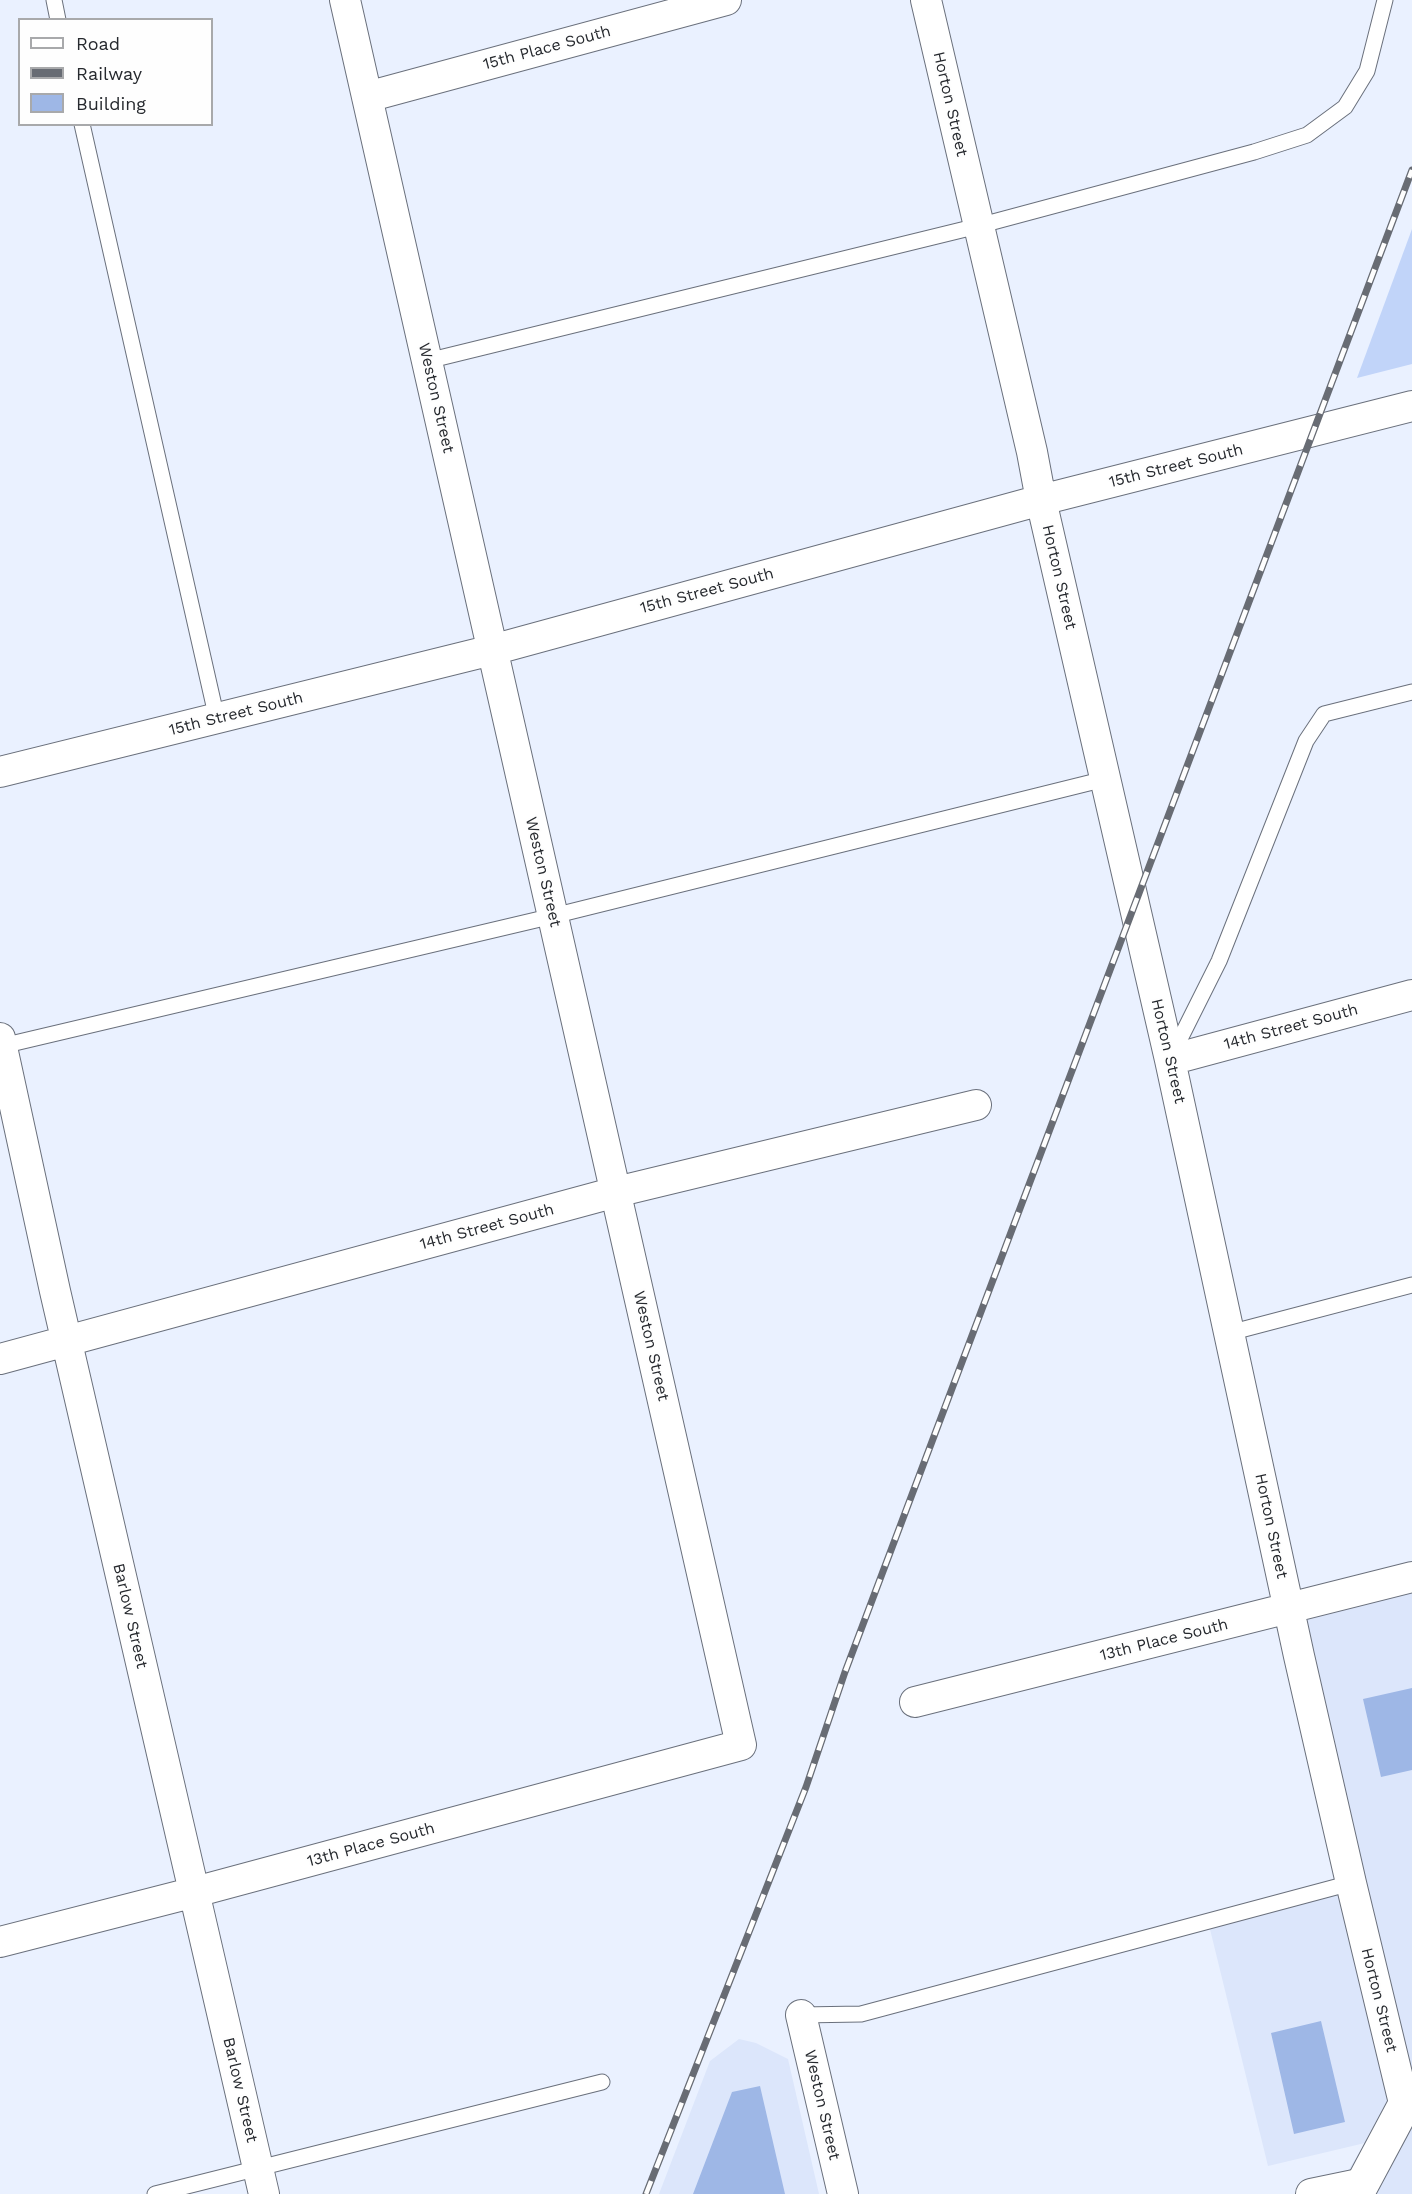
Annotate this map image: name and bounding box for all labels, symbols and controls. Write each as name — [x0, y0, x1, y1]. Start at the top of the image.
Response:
legend — [18, 18, 213, 126]
street label: 15th Place South — [481, 22, 613, 74]
text: Road — [76, 33, 120, 54]
street label: Horton Street — [929, 50, 971, 158]
text: Railway — [76, 63, 142, 84]
text: Building — [76, 93, 146, 114]
street label: Weston Street — [414, 341, 458, 455]
street label: 15th Street South — [1107, 440, 1245, 492]
street label: Horton Street — [1038, 523, 1080, 631]
street label: 15th Street South — [638, 564, 776, 618]
street label: 15th Street South — [167, 688, 305, 740]
street label: Weston Street — [521, 815, 565, 929]
street label: Horton Street — [1147, 997, 1189, 1105]
street label: 14th Street South — [1222, 1000, 1360, 1054]
street label: 14th Street South — [418, 1200, 556, 1254]
street label: Weston Street — [629, 1289, 673, 1403]
street label: Horton Street — [1250, 1472, 1292, 1580]
street label: Barlow Street — [109, 1562, 151, 1670]
street label: 13th Place South — [1098, 1615, 1230, 1665]
street label: 13th Place South — [305, 1819, 437, 1871]
street label: Horton Street — [1357, 1946, 1401, 2054]
street label: Barlow Street — [219, 2036, 261, 2144]
street label: Weston Street — [800, 2048, 844, 2162]

